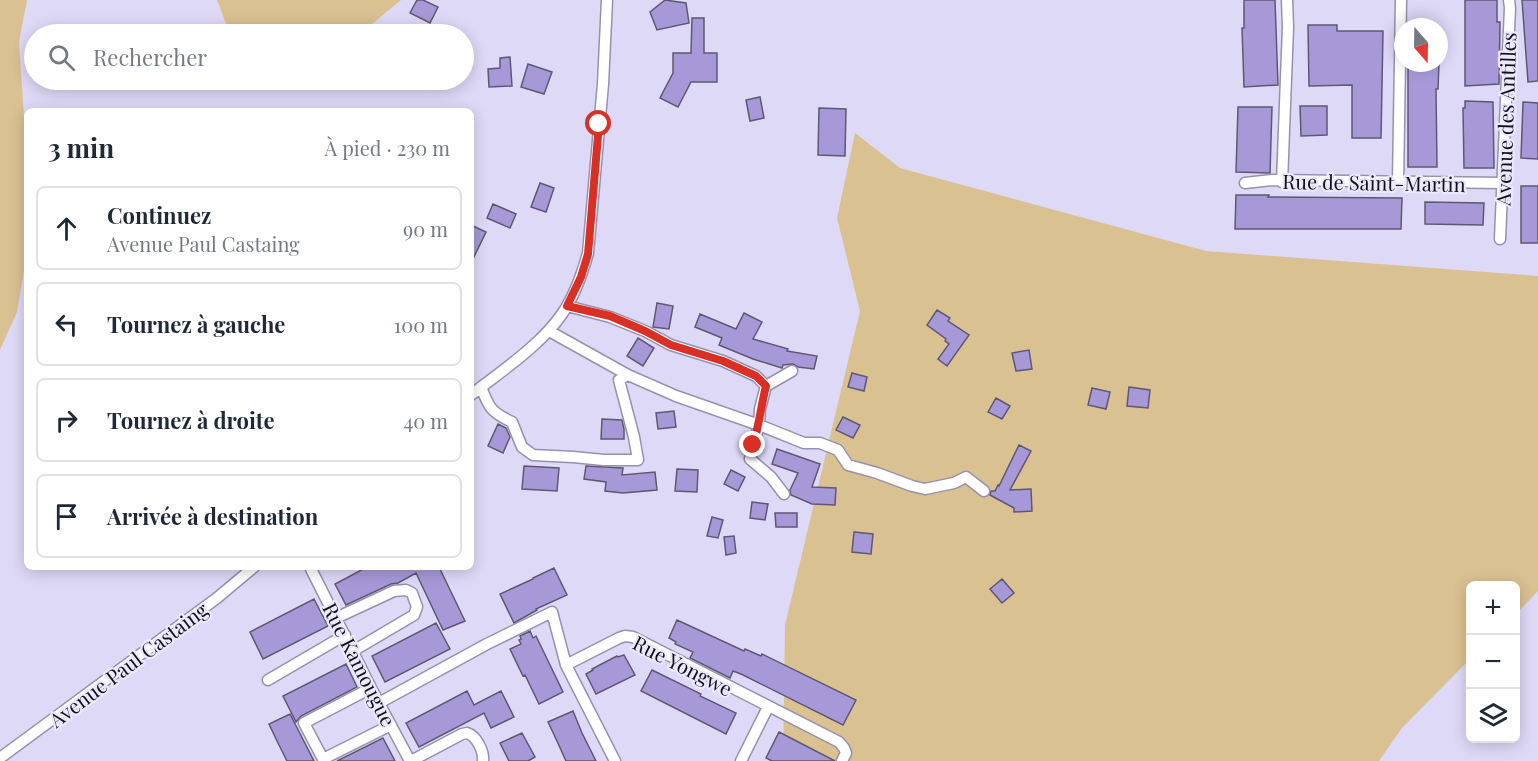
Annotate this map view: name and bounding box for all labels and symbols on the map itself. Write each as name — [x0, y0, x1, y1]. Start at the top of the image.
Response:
north arrow — [1394, 18, 1448, 72]
street label: Avenue des Antilles — [1488, 32, 1522, 207]
route start — [585, 110, 611, 136]
street label: Rue de Saint-Martin — [1282, 167, 1466, 197]
route end — [739, 431, 765, 457]
street label: Avenue Paul Castaing — [42, 595, 213, 733]
street label: Rue Kamougue — [317, 598, 403, 730]
street label: Rue Yongwe — [629, 628, 737, 702]

